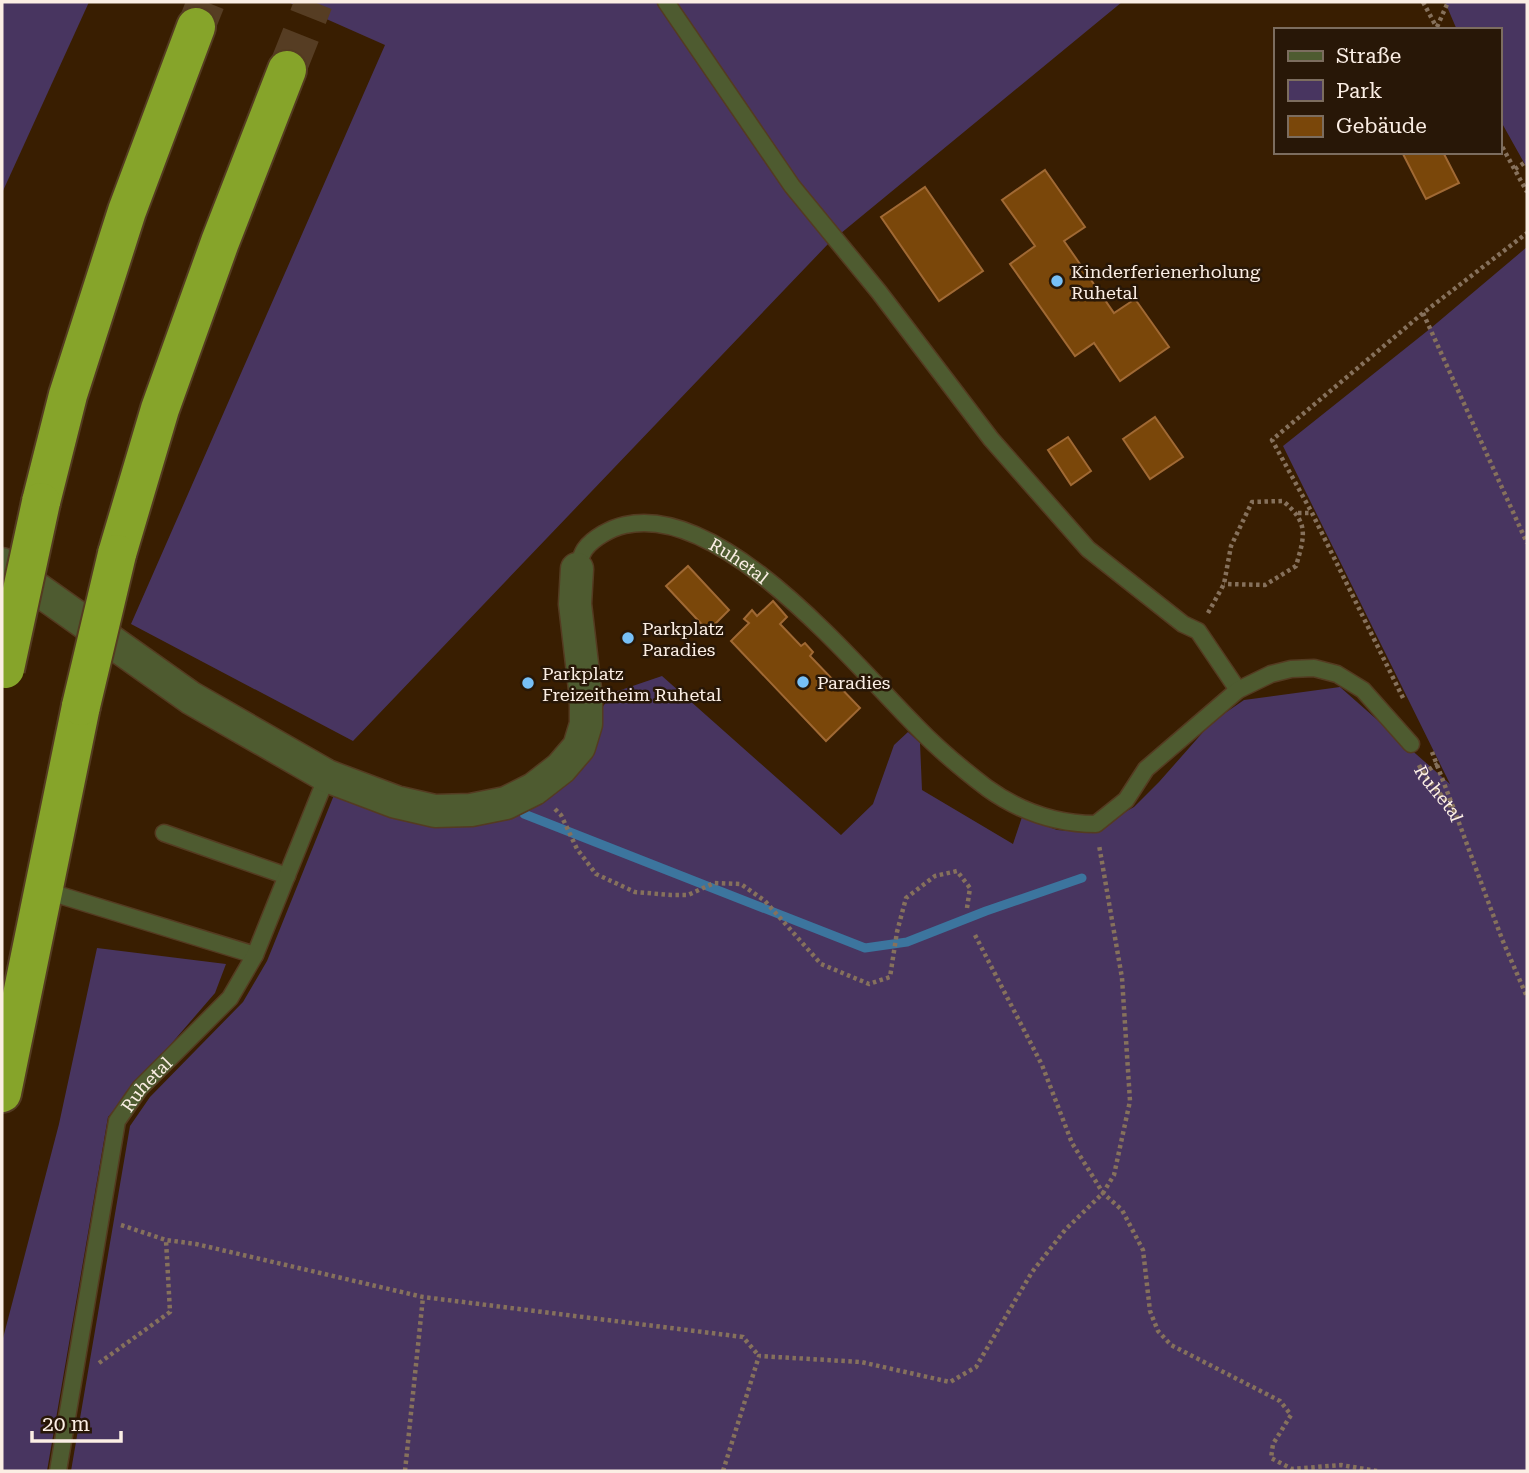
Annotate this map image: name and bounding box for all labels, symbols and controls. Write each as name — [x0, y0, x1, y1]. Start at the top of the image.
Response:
legend — [1274, 28, 1501, 154]
text: Straße — [1336, 44, 1401, 68]
text: Park — [1336, 79, 1382, 103]
text: Gebäude — [1336, 114, 1427, 138]
place label: Kinderferienerholung Ruhetal — [1071, 261, 1261, 303]
marker: Kinderferienerholung Ruhetal — [1049, 273, 1065, 289]
street label: Ruhetal — [706, 533, 773, 588]
place label: Parkplatz Paradies — [642, 618, 724, 660]
marker: Parkplatz Paradies — [620, 630, 636, 646]
place label: Parkplatz Freizeitheim Ruhetal — [542, 663, 722, 705]
place label: Paradies — [817, 672, 890, 693]
marker: Paradies — [795, 674, 811, 690]
marker: Parkplatz Freizeitheim Ruhetal — [520, 675, 536, 691]
street label: Ruhetal — [1410, 762, 1468, 825]
street label: Ruhetal — [116, 1052, 176, 1116]
scale bar — [32, 1400, 121, 1444]
text: 20 m — [42, 1412, 90, 1436]

